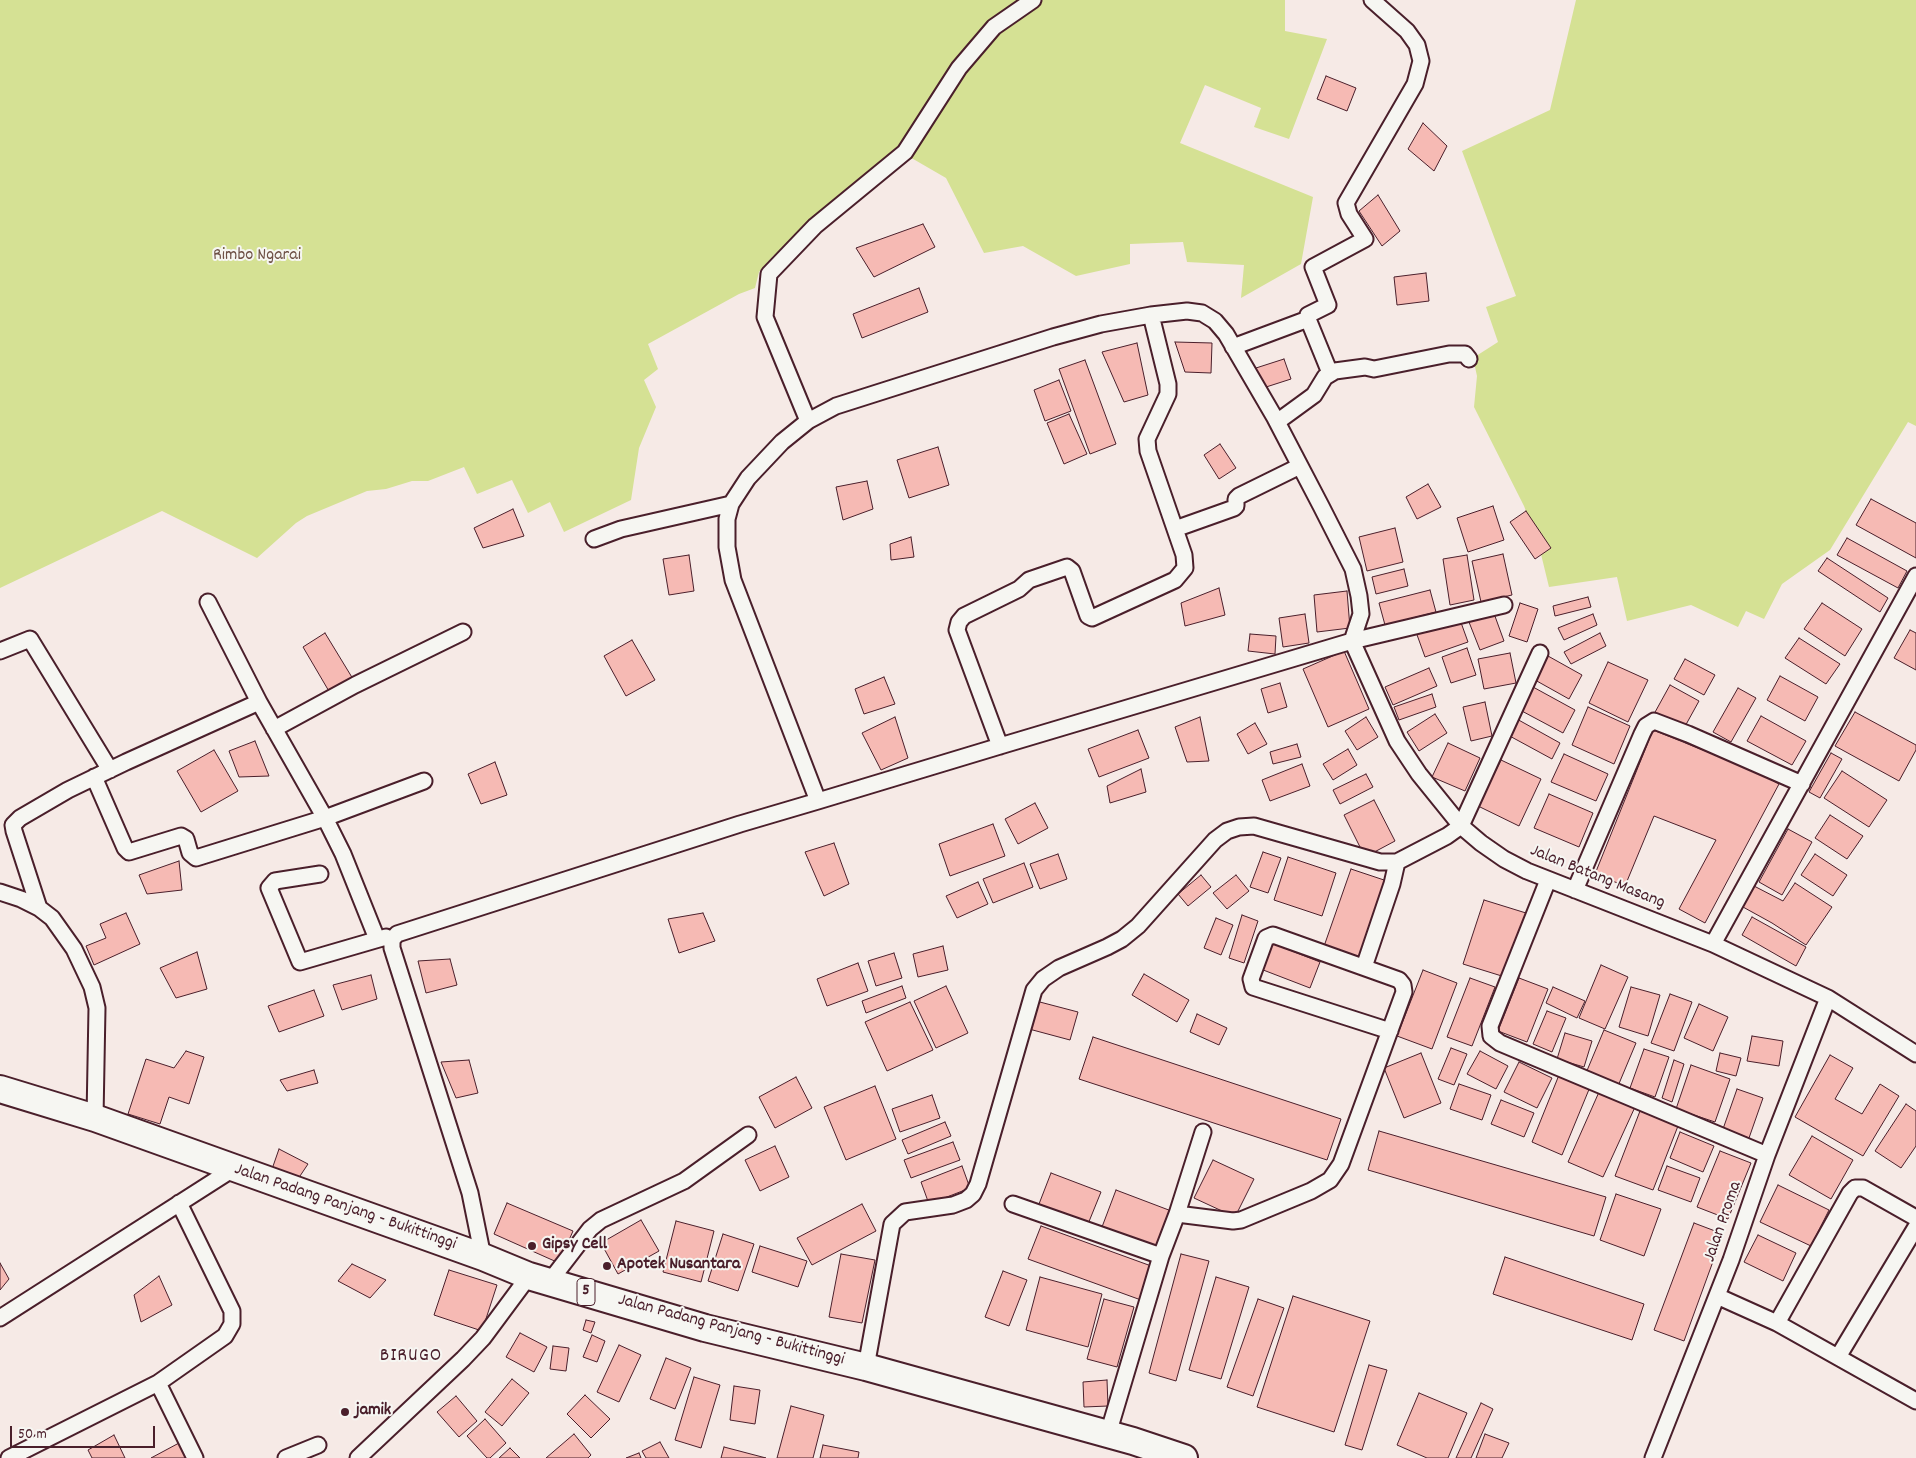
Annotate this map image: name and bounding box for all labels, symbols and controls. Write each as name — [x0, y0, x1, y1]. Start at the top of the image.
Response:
park label: Rimbo Ngarai — [213, 246, 301, 268]
street label: Jalan Batang Masang — [1526, 841, 1668, 915]
street label: Jalan Padang Panjang - Bukittinggi — [231, 1160, 459, 1256]
street label: Jalan Proma — [1700, 1179, 1748, 1265]
place label: Gipsy Cell — [542, 1235, 607, 1257]
marker: Gipsy Cell — [526, 1240, 538, 1252]
place label: Apotek Nusantara — [617, 1255, 740, 1277]
marker: Apotek Nusantara — [601, 1260, 613, 1272]
road number: 5 — [577, 1278, 595, 1305]
street label: Jalan Padang Panjang - Bukittinggi — [615, 1290, 847, 1372]
district label: BIRUGO — [379, 1345, 443, 1369]
place label: jamik — [355, 1401, 391, 1423]
marker: jamik — [339, 1406, 351, 1418]
scale bar — [12, 1416, 158, 1448]
text: 50 m — [18, 1424, 47, 1446]

